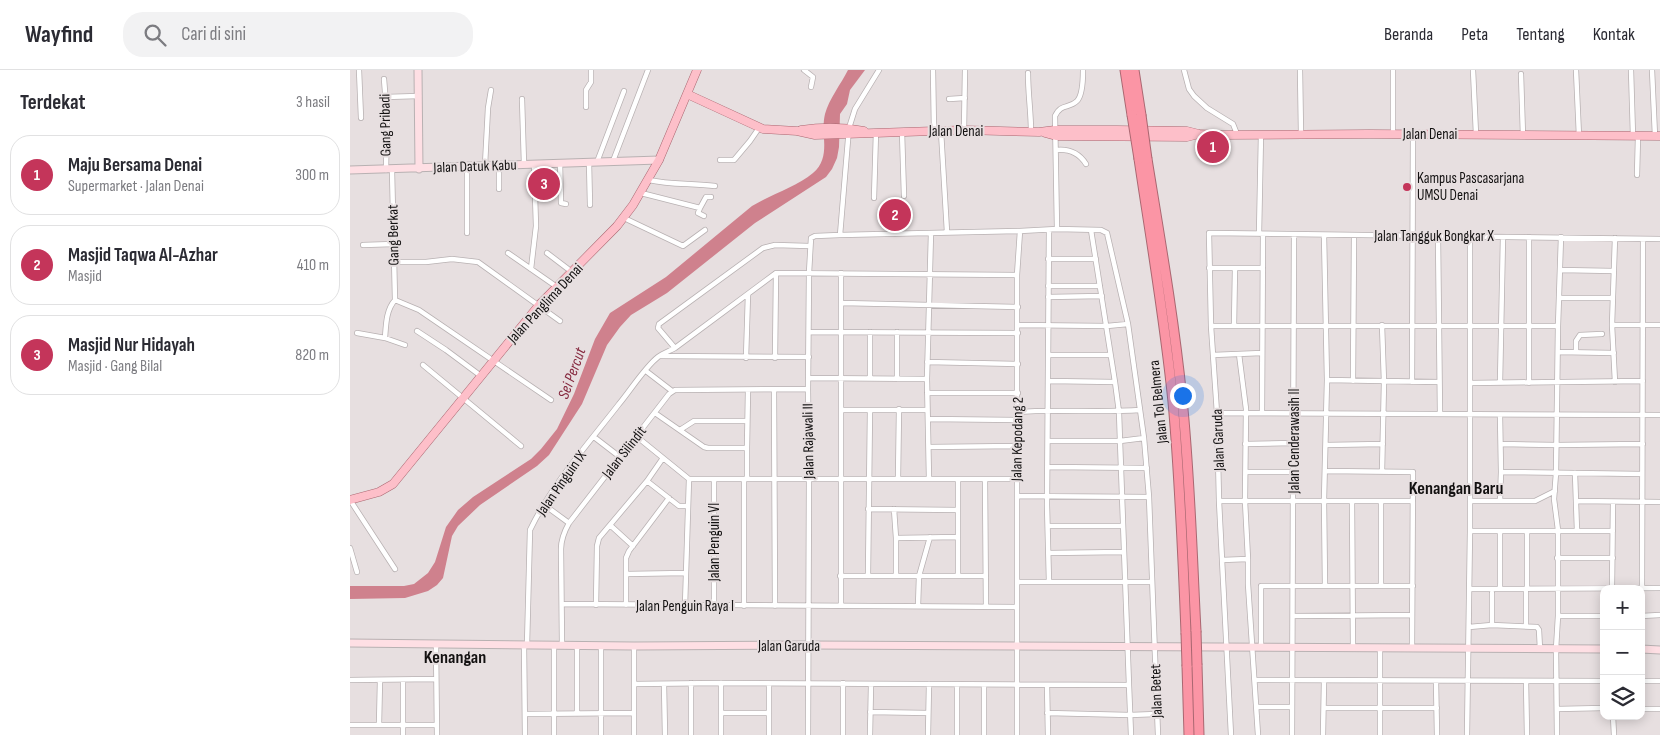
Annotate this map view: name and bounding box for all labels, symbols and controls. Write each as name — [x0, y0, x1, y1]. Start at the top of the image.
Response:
search box — [123, 12, 473, 57]
text: Wayfind — [25, 20, 93, 49]
icon: search — [141, 21, 169, 49]
text: Cari di sini — [181, 23, 246, 46]
text: Beranda — [1384, 24, 1433, 45]
text: Peta — [1461, 24, 1488, 45]
text: Tentang — [1516, 24, 1565, 45]
text: Kontak — [1593, 24, 1635, 45]
text: Terdekat — [20, 90, 86, 115]
text: 3 hasil — [296, 93, 330, 112]
street label: Gang Pribadi — [375, 93, 396, 156]
street label: Jalan Denai — [928, 122, 984, 141]
street label: Jalan Denai — [1402, 125, 1458, 144]
pin: 1 — [1197, 128, 1229, 166]
text: Maju Bersama Denai — [68, 154, 202, 177]
street label: Jalan Datuk Kabu — [432, 156, 517, 177]
pin: 3 — [528, 165, 560, 203]
text: 1 — [34, 166, 40, 185]
text: 300 m — [295, 166, 329, 185]
place label: Kampus Pascasarjana UMSU Denai — [1417, 169, 1525, 205]
text: Supermarket · Jalan Denai — [68, 177, 204, 196]
marker: Kampus Pascasarjana UMSU Denai — [1401, 181, 1413, 193]
pin: 2 — [879, 196, 911, 234]
street label: Gang Berkat — [383, 204, 404, 266]
street label: Jalan Tangguk Bongkar X — [1373, 227, 1495, 246]
text: Masjid Taqwa Al-Azhar — [68, 244, 218, 267]
text: 2 — [33, 256, 41, 275]
text: 410 m — [297, 256, 329, 275]
street label: Jalan Panglima Denai — [503, 259, 587, 348]
text: Masjid — [68, 267, 102, 286]
text: Masjid Nur Hidayah — [68, 334, 195, 357]
water label: Sei Percut — [554, 344, 591, 402]
text: 3 — [33, 346, 41, 365]
text: 820 m — [295, 346, 329, 365]
text: Masjid · Gang Bilal — [68, 357, 162, 376]
street label: Jalan Tol Belmera — [1145, 359, 1172, 446]
your location — [1170, 383, 1196, 409]
street label: Jalan Cenderawasih II — [1285, 389, 1304, 494]
street label: Jalan Kepodang 2 — [1007, 397, 1028, 482]
street label: Jalan Rajawali II — [798, 403, 819, 480]
street label: Jalan Garuda — [1208, 408, 1229, 472]
street label: Jalan Silindit — [597, 422, 651, 483]
street label: Jalan Pinguin IX — [532, 447, 591, 520]
district label: Kenangan Baru — [1409, 478, 1503, 499]
street label: Jalan Penguin VI — [705, 503, 724, 582]
map controls — [1600, 585, 1645, 720]
button: + — [1600, 585, 1645, 630]
street label: Jalan Penguin Raya I — [635, 597, 734, 616]
button: − — [1600, 630, 1645, 675]
street label: Jalan Garuda — [757, 637, 820, 656]
district label: Kenangan — [424, 647, 486, 668]
street label: Jalan Betet — [1146, 663, 1167, 719]
button: layers — [1600, 675, 1645, 720]

